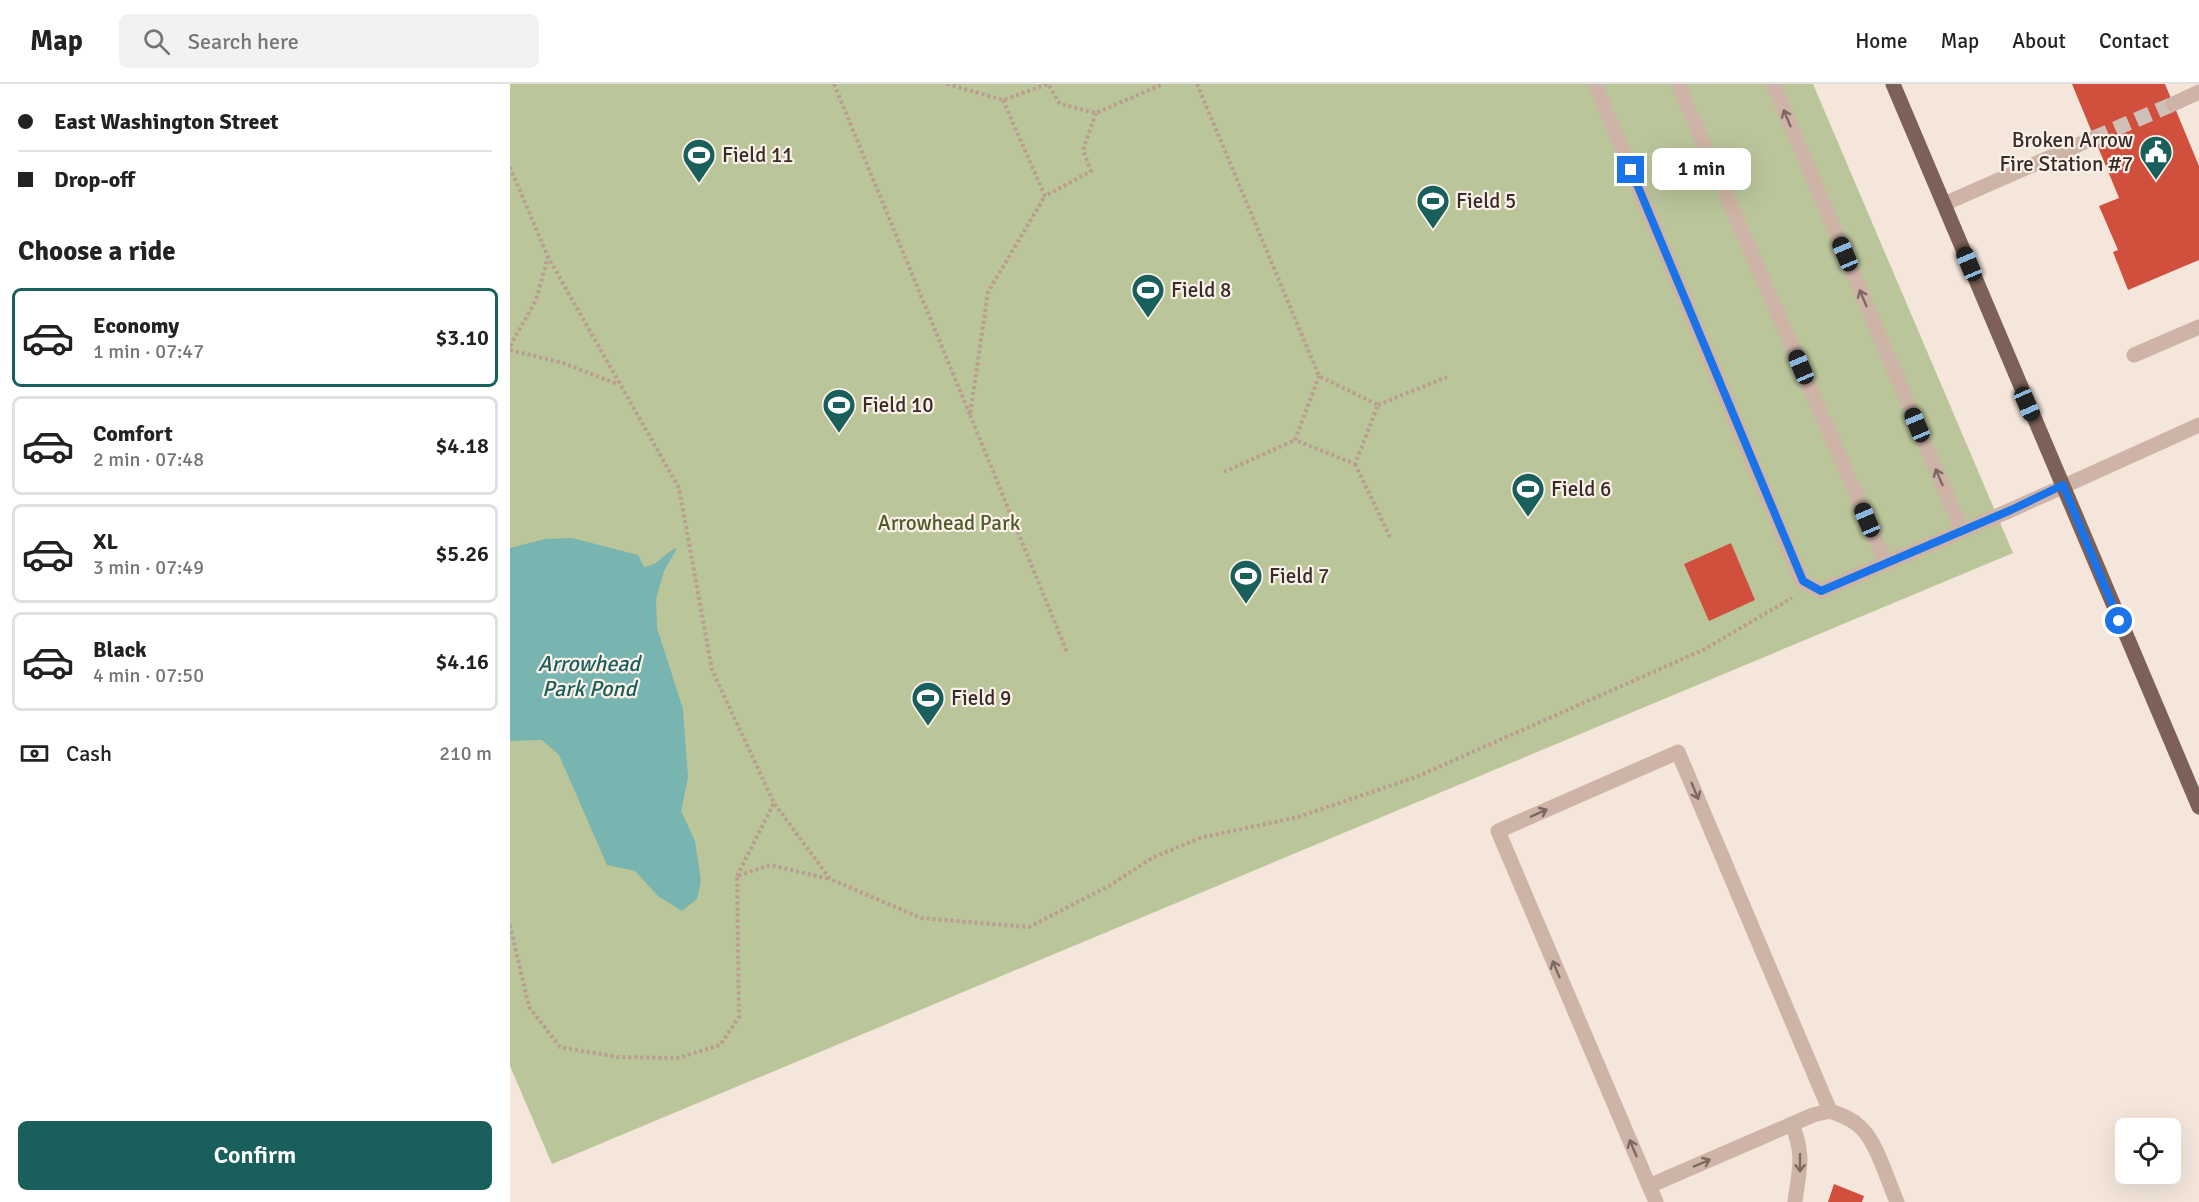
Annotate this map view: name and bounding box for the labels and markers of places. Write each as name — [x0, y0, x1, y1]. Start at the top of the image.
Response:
place label: Broken Arrow Fire Station #7 — [1999, 127, 2133, 177]
public building icon: Broken Arrow Fire Station #7 — [2138, 134, 2174, 181]
sports icon: Field 11 — [681, 137, 717, 184]
place label: Field 11 — [722, 142, 794, 168]
sports icon: Field 5 — [1415, 183, 1451, 230]
place label: Field 5 — [1456, 188, 1516, 214]
sports icon: Field 8 — [1130, 272, 1166, 319]
place label: Field 8 — [1171, 277, 1231, 303]
sports icon: Field 10 — [821, 387, 857, 434]
place label: Field 10 — [862, 392, 934, 418]
sports icon: Field 6 — [1510, 471, 1546, 518]
place label: Field 6 — [1551, 476, 1611, 502]
sports icon: Field 7 — [1228, 558, 1264, 605]
place label: Field 7 — [1269, 563, 1329, 589]
sports icon: Field 9 — [910, 680, 946, 727]
place label: Field 9 — [951, 685, 1011, 711]

